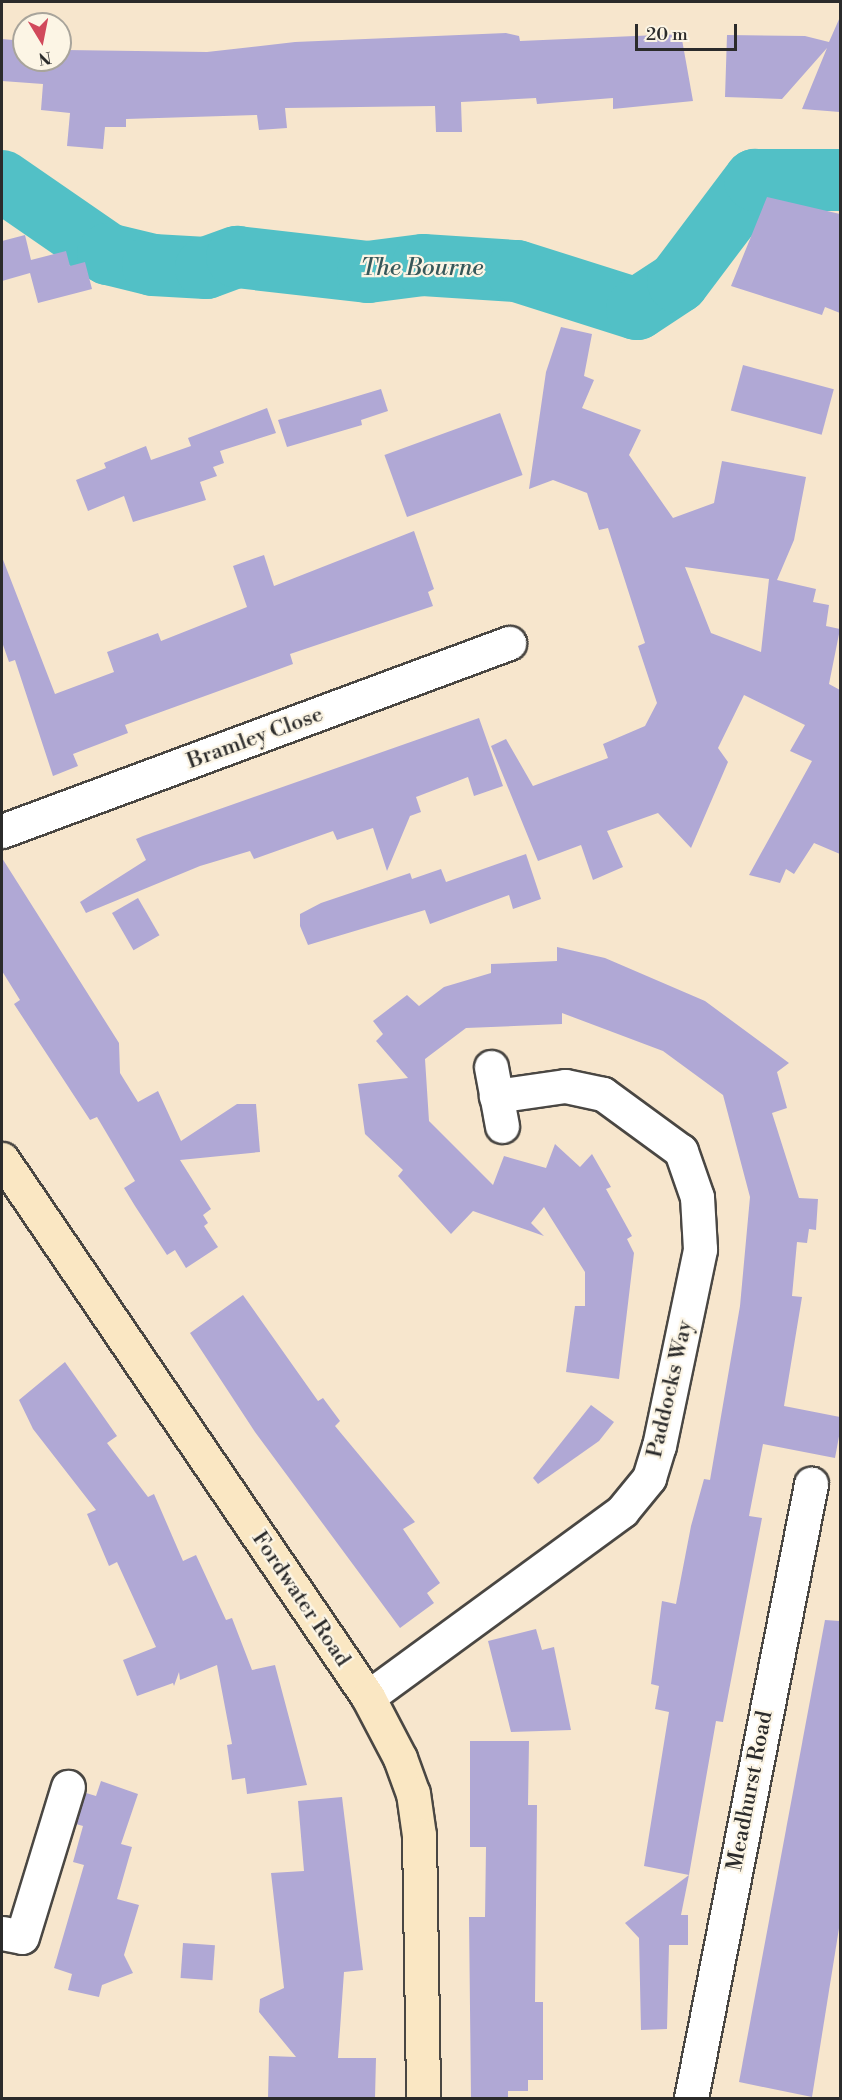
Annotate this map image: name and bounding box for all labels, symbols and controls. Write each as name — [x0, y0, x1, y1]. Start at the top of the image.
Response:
north arrow — [12, 12, 72, 72]
scale bar — [638, 12, 740, 50]
text: 20 m — [646, 23, 688, 46]
text: N — [37, 47, 53, 69]
water label: The Bourne — [360, 255, 484, 283]
street label: Bramley Close — [183, 701, 327, 775]
street label: Paddocks Way — [641, 1318, 699, 1460]
street label: Fordwater Road — [246, 1526, 356, 1672]
street label: Meadhurst Road — [722, 1709, 778, 1873]

